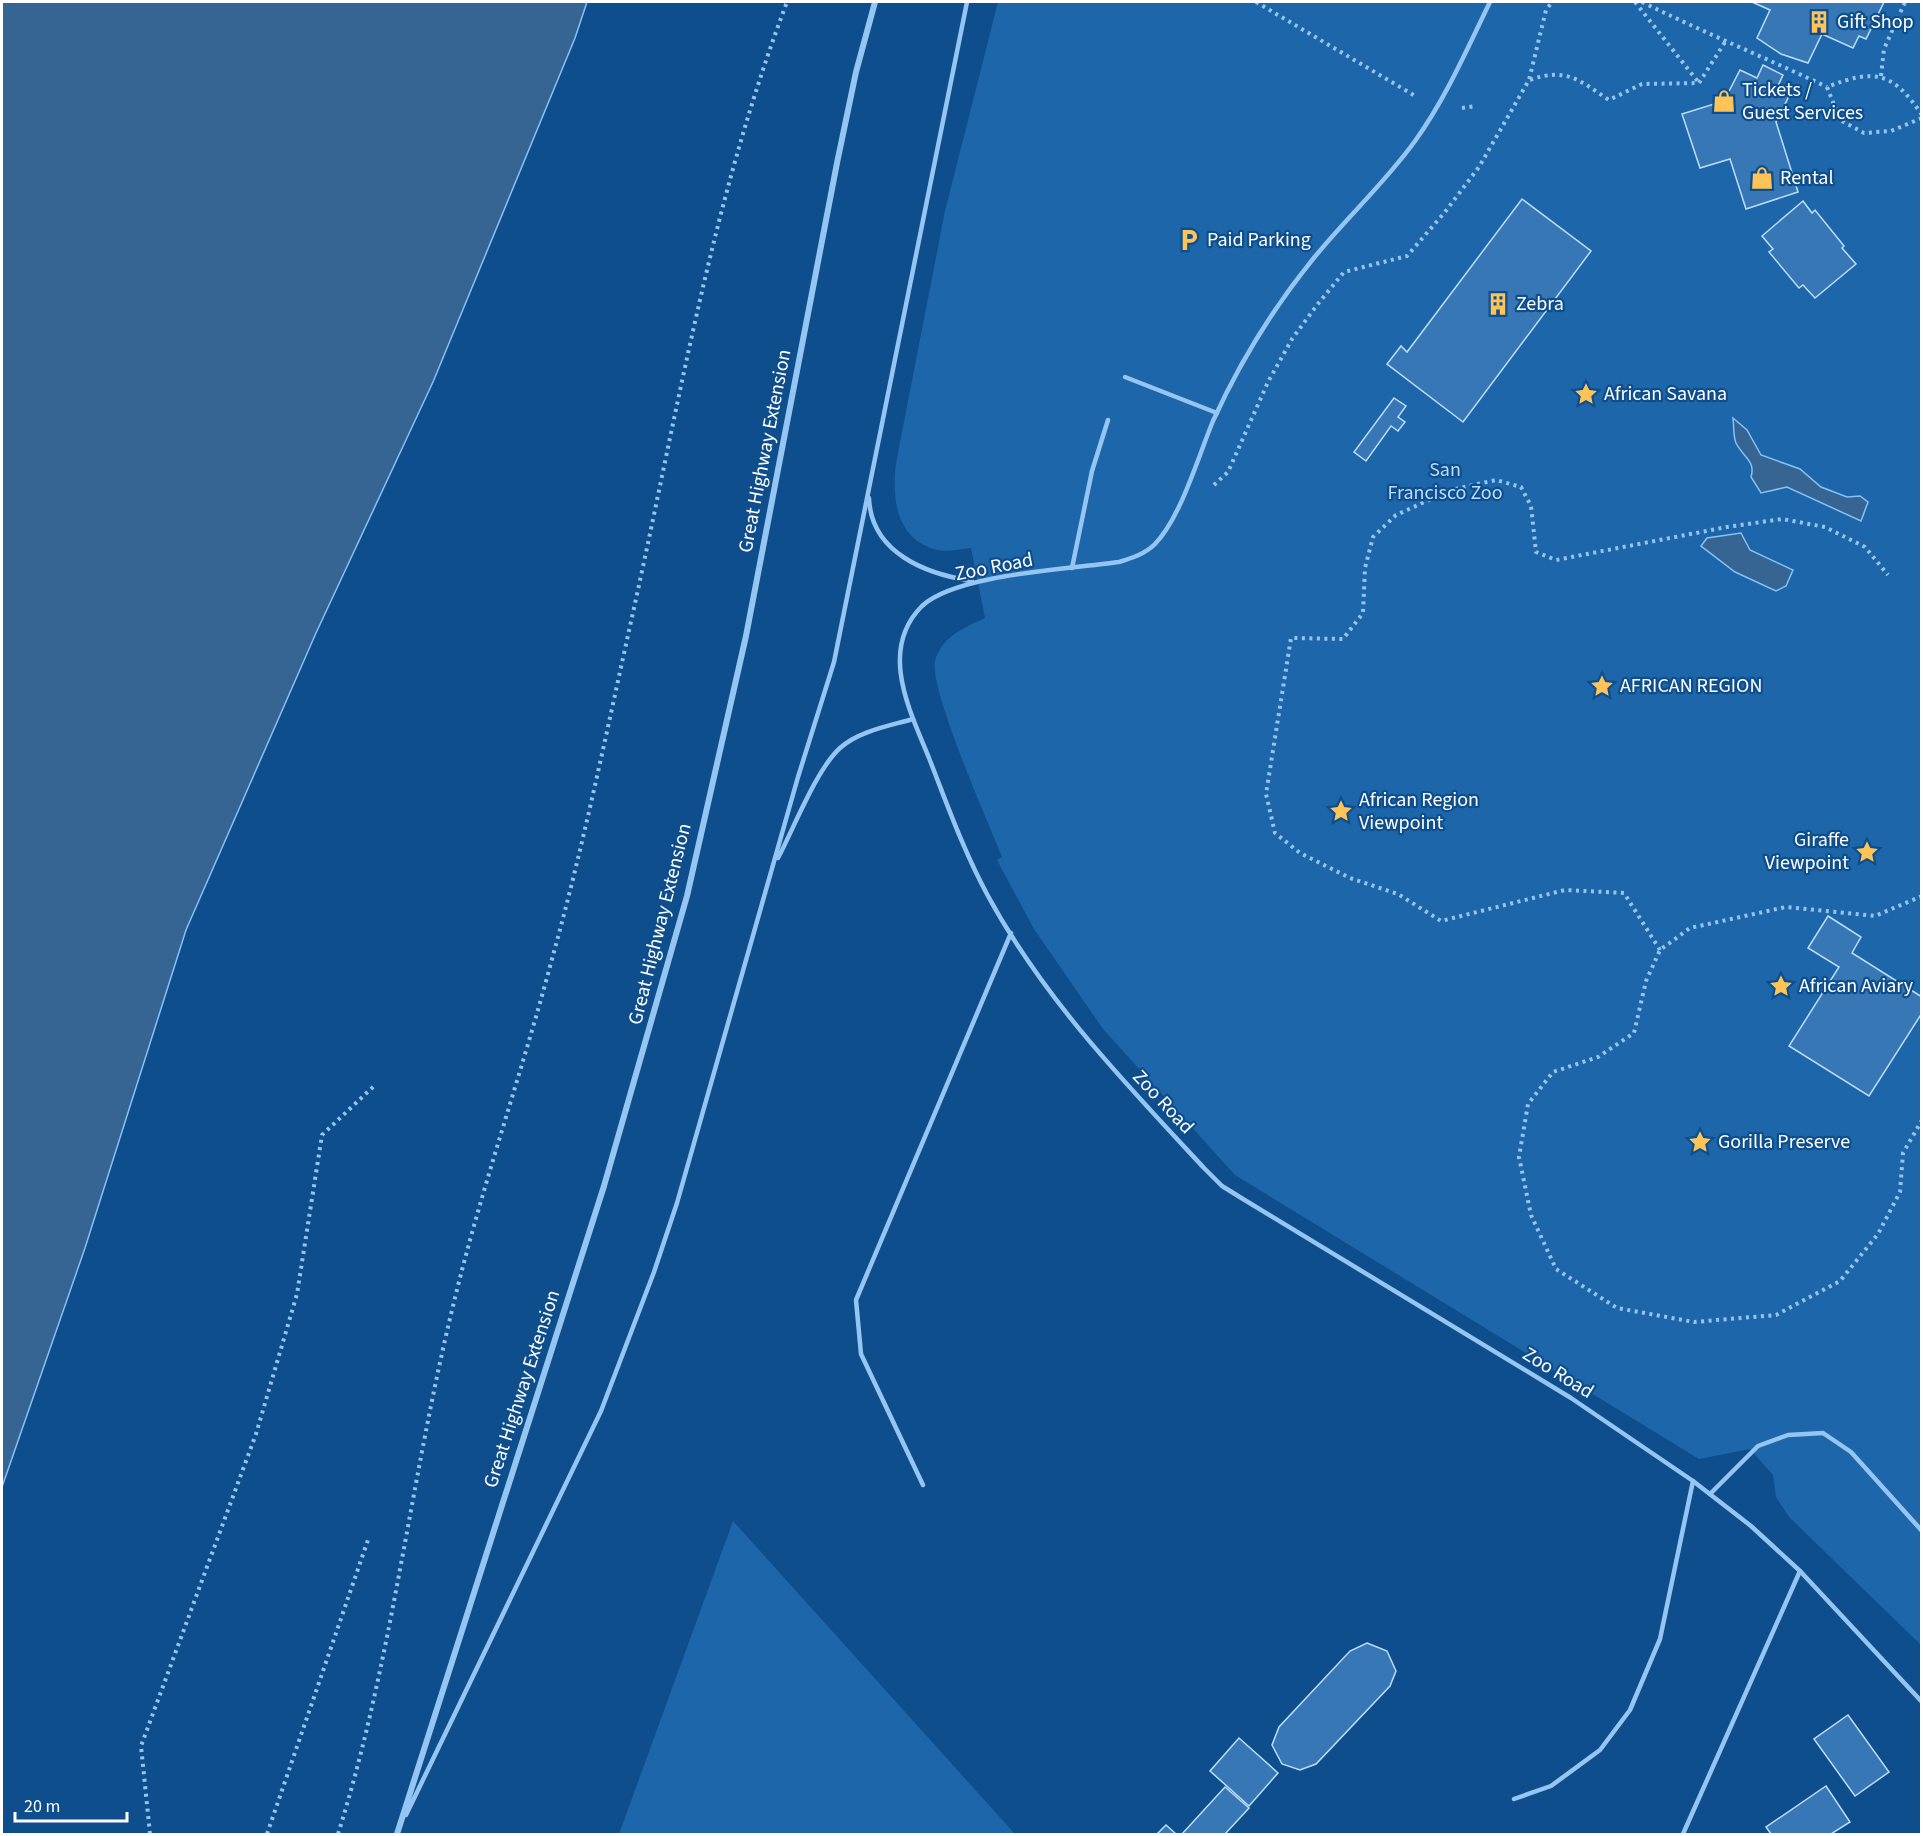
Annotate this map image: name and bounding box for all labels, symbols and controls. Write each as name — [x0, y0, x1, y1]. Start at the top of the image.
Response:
place label: Gift Shop — [1837, 8, 1914, 36]
building icon: Gift Shop — [1806, 9, 1832, 35]
place label: Tickets / Guest Services — [1742, 76, 1863, 127]
shop icon: Tickets / Guest Services — [1711, 88, 1737, 114]
place label: Rental — [1780, 164, 1834, 192]
shop icon: Rental — [1749, 165, 1775, 191]
place label: Paid Parking — [1207, 226, 1311, 254]
parking icon: Paid Parking — [1176, 227, 1202, 253]
place label: Zebra — [1516, 290, 1564, 318]
building icon: Zebra — [1485, 291, 1511, 317]
street label: Great Highway Extension — [732, 347, 798, 555]
place label: African Savana — [1604, 380, 1727, 408]
place icon: African Savana — [1573, 381, 1599, 407]
park label: San Francisco Zoo — [1388, 456, 1502, 507]
street label: Zoo Road — [953, 546, 1035, 588]
place label: AFRICAN REGION — [1620, 672, 1762, 700]
place icon: AFRICAN REGION — [1589, 673, 1615, 699]
place label: African Region Viewpoint — [1359, 786, 1479, 837]
place icon: African Region Viewpoint — [1328, 798, 1354, 824]
street label: Great Highway Extension — [621, 820, 699, 1028]
place label: Giraffe Viewpoint — [1765, 826, 1849, 877]
place icon: Giraffe Viewpoint — [1854, 839, 1880, 865]
place label: African Aviary — [1799, 972, 1914, 1000]
place icon: African Aviary — [1768, 973, 1794, 999]
street label: Zoo Road — [1126, 1064, 1200, 1140]
place label: Gorilla Preserve — [1718, 1128, 1850, 1156]
place icon: Gorilla Preserve — [1687, 1129, 1713, 1155]
street label: Great Highway Extension — [477, 1286, 567, 1492]
street label: Zoo Road — [1517, 1340, 1599, 1406]
scale bar — [15, 1785, 128, 1823]
text: 20 m — [24, 1794, 60, 1819]

